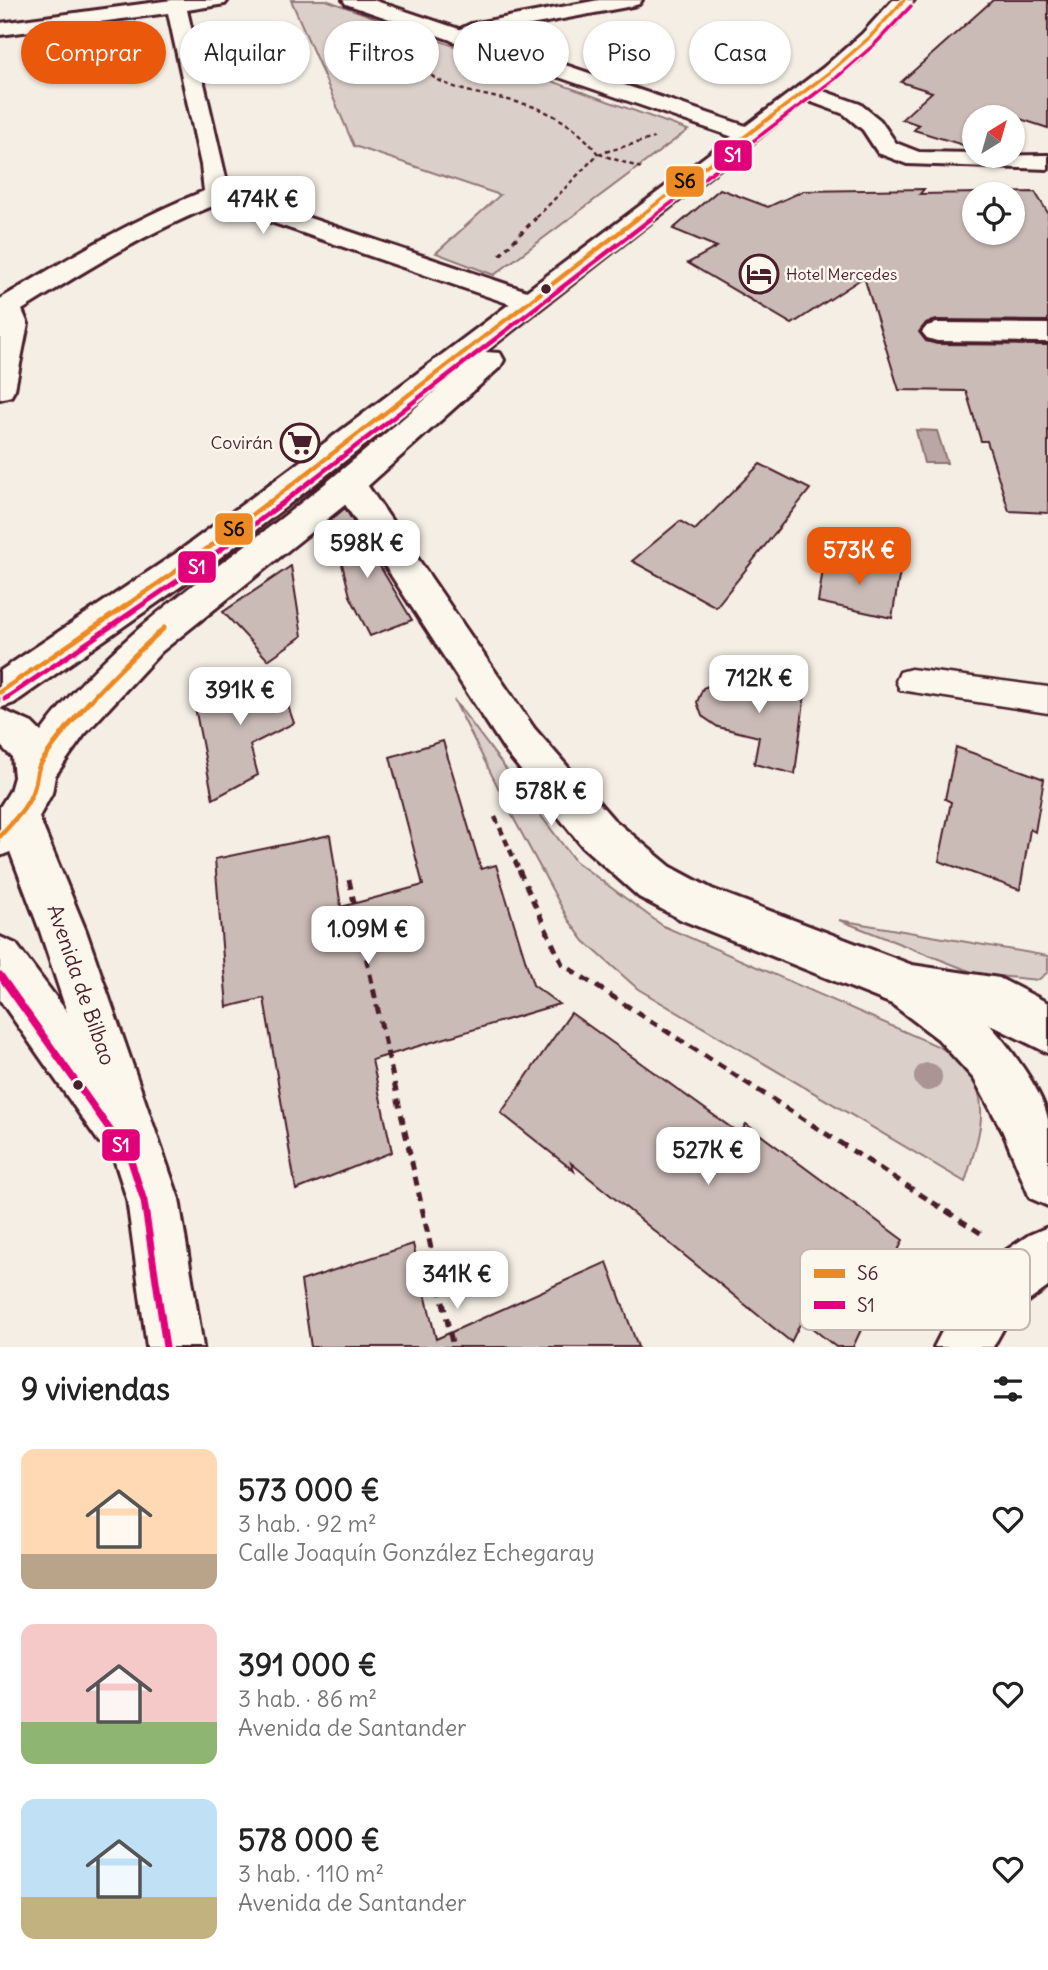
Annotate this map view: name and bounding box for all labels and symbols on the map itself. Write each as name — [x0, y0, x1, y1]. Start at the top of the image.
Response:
north arrow — [962, 105, 1026, 168]
line badge: S1 — [713, 139, 753, 172]
text: S1 — [724, 143, 742, 167]
line badge: S6 — [665, 165, 705, 198]
text: S6 — [674, 169, 696, 193]
pin: 474K € — [206, 176, 320, 236]
hotel icon: Hotel Mercedes — [738, 253, 780, 295]
place label: Hotel Mercedes — [786, 264, 897, 284]
unlabelled marker — [539, 282, 553, 296]
supermarket icon: Covirán — [279, 422, 321, 464]
place label: Covirán — [211, 431, 273, 454]
line badge: S6 — [214, 512, 254, 546]
text: S6 — [223, 517, 245, 541]
pin: 598K € — [310, 520, 424, 580]
pin: 573K € — [802, 528, 916, 587]
line badge: S1 — [177, 550, 217, 584]
text: S1 — [188, 555, 206, 579]
pin: 712K € — [702, 656, 816, 715]
pin: 391K € — [183, 668, 297, 727]
pin: 578K € — [494, 768, 608, 828]
street label: Avenida de Bilbao — [41, 901, 122, 1069]
pin: 1.09M € — [303, 906, 433, 966]
unlabelled marker — [71, 1078, 85, 1092]
line badge: S1 — [101, 1128, 141, 1162]
pin: 527K € — [651, 1128, 765, 1187]
text: S1 — [112, 1133, 130, 1157]
legend — [800, 1249, 1030, 1330]
pin: 341K € — [400, 1252, 514, 1311]
text: S6 — [857, 1261, 879, 1285]
text: S1 — [857, 1293, 875, 1317]

